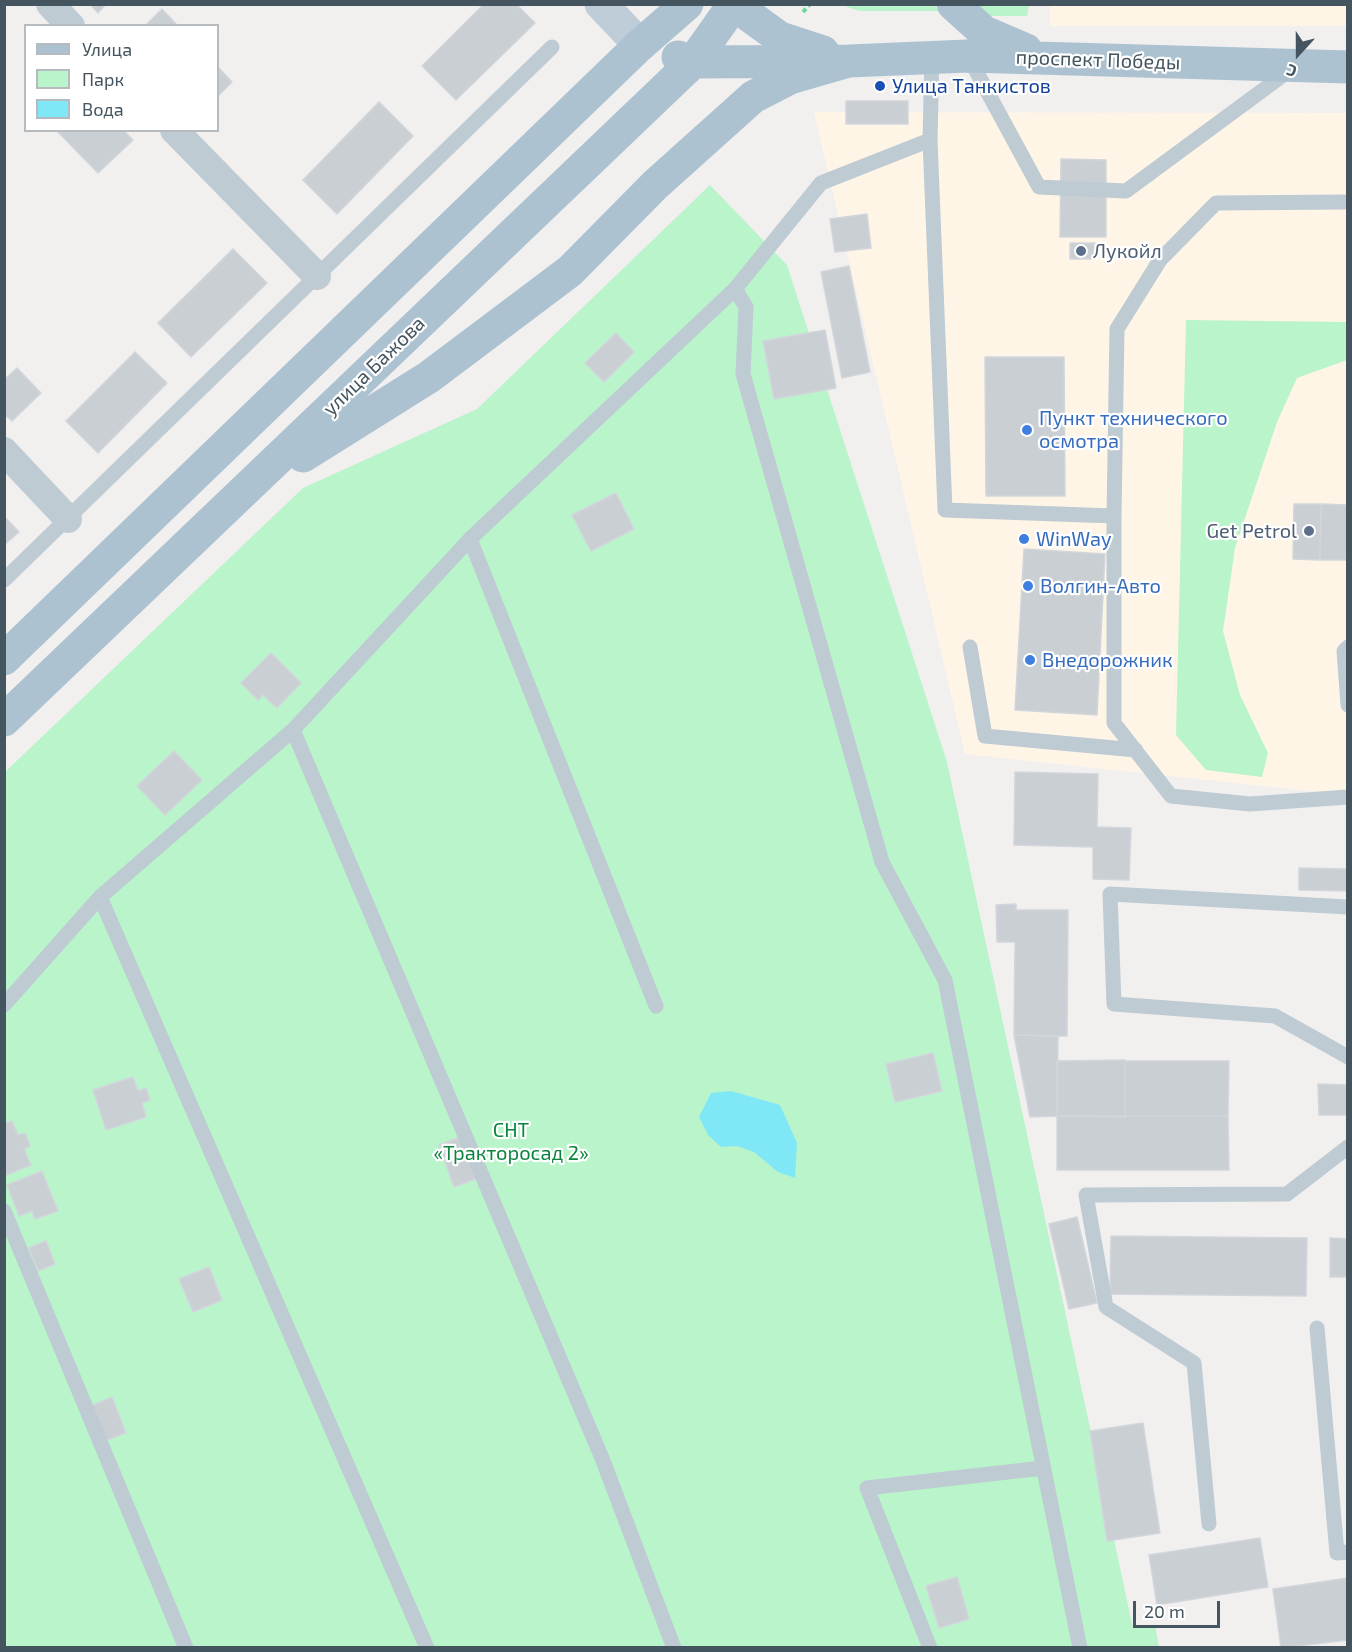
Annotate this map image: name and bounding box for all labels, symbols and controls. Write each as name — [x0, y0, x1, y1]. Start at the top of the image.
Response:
legend — [24, 24, 219, 132]
north arrow — [1268, 24, 1328, 84]
text: Улица — [82, 38, 132, 60]
street label: проспект Победы — [1015, 45, 1181, 75]
text: С — [1284, 61, 1299, 82]
text: Парк — [82, 68, 124, 90]
place label: Улица Танкистов — [892, 74, 1051, 98]
marker: Улица Танкистов — [873, 79, 887, 93]
text: Вода — [82, 98, 124, 120]
place label: Лукойл — [1093, 239, 1162, 263]
marker: Лукойл — [1074, 244, 1088, 258]
street label: улица Бажова — [318, 311, 430, 421]
place label: Пункт технического осмотра — [1039, 406, 1228, 453]
marker: Пункт технического осмотра — [1020, 423, 1034, 437]
place label: Get Petrol — [1207, 519, 1297, 543]
marker: Get Petrol — [1302, 524, 1316, 538]
place label: WinWay — [1036, 527, 1112, 551]
marker: WinWay — [1017, 532, 1031, 546]
place label: Волгин-Авто — [1040, 574, 1161, 598]
marker: Волгин-Авто — [1021, 579, 1035, 593]
place label: Внедорожник — [1042, 648, 1173, 672]
marker: Внедорожник — [1023, 653, 1037, 667]
park label: СНТ «Тракторосад 2» — [433, 1118, 589, 1165]
scale bar — [1136, 1589, 1223, 1627]
text: 20 m — [1144, 1600, 1185, 1622]

